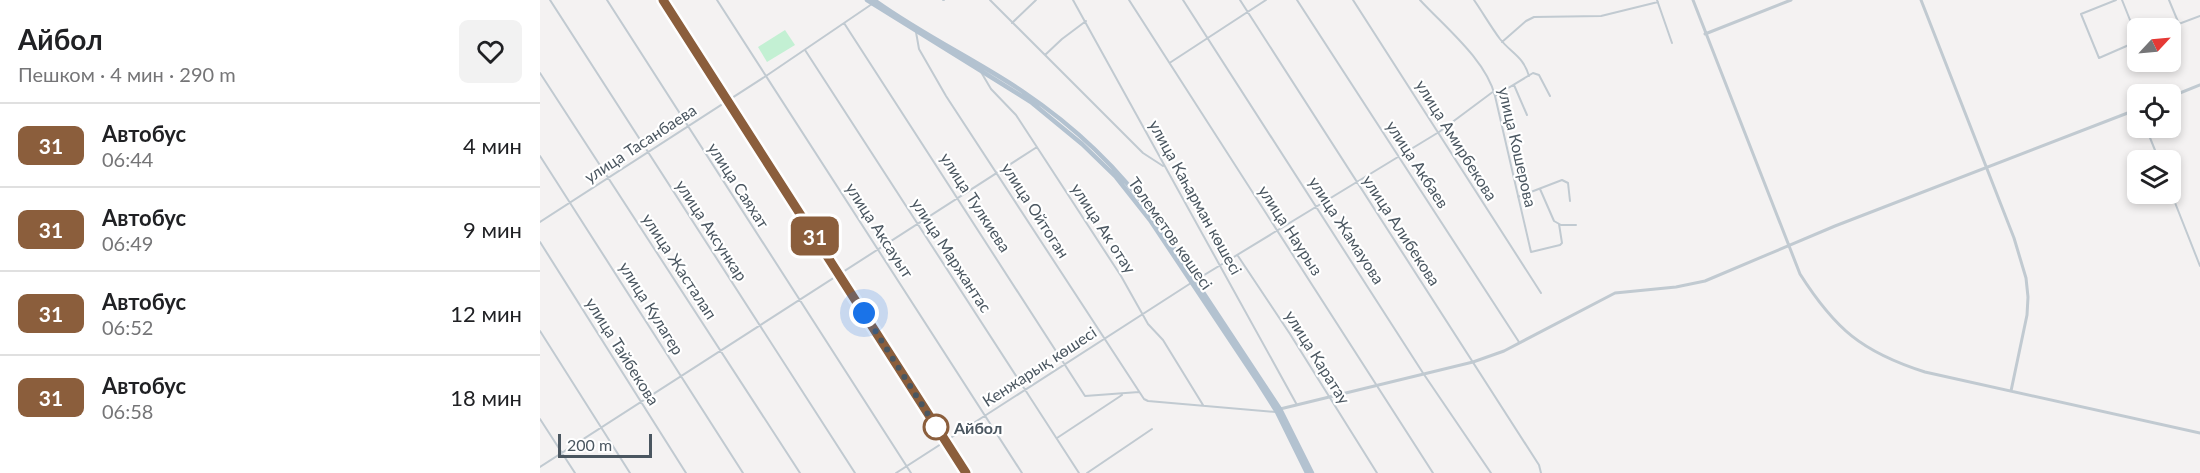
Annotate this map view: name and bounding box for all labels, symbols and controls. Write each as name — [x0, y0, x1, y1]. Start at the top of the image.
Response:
north arrow — [2127, 18, 2181, 72]
map controls — [2127, 18, 2181, 204]
button: heart — [459, 20, 522, 83]
text: Айбол — [18, 22, 103, 56]
text: Пешком · 4 мин · 290 m — [18, 62, 236, 86]
street label: улица Амирбекова — [1412, 76, 1502, 204]
button: locate — [2127, 84, 2181, 138]
street label: улица Кошерова — [1495, 85, 1541, 209]
street label: улица Тасанбаева — [580, 100, 700, 186]
street label: улица Каһарман көшесі — [1146, 116, 1246, 278]
street label: улица Акбаев — [1383, 117, 1453, 211]
text: Автобус — [102, 120, 186, 147]
text: 4 мин — [463, 132, 522, 159]
text: 31 — [39, 133, 63, 158]
street label: улица Саяхат — [704, 139, 774, 231]
text: 06:44 — [102, 147, 153, 171]
street label: улица Тулкиева — [937, 149, 1015, 255]
button: layers — [2127, 150, 2181, 204]
street label: улица Ойтоган — [998, 159, 1074, 261]
street label: улица Алибекова — [1359, 171, 1445, 289]
street label: Төлеметов көшесі — [1125, 173, 1217, 293]
street label: улица Жамауова — [1305, 173, 1389, 287]
street label: улица Аксункар — [672, 176, 752, 284]
street label: улица Аксауыт — [842, 179, 918, 281]
street label: улица Ак отау — [1068, 179, 1141, 277]
street label: улица Наурыз — [1255, 181, 1327, 279]
street label: улица Маржантас — [908, 194, 996, 316]
text: Автобус — [102, 204, 186, 231]
street label: улица Жасталап — [639, 210, 721, 322]
text: 9 мин — [463, 216, 522, 243]
line badge: 31 — [788, 216, 842, 256]
text: 31 — [39, 217, 63, 242]
text: 31 — [803, 224, 827, 249]
text: 06:49 — [102, 231, 153, 255]
street label: улица Кулагер — [616, 258, 688, 358]
text: Автобус — [102, 288, 186, 315]
street label: улица Тайбекова — [582, 294, 664, 408]
your location — [849, 298, 879, 328]
text: 12 мин — [450, 300, 522, 327]
text: 31 — [39, 301, 63, 326]
street label: улица Каратау — [1282, 307, 1355, 408]
text: 06:52 — [102, 315, 153, 339]
street label: Кенжарық көшесі — [978, 322, 1100, 410]
text: Автобус — [102, 372, 186, 399]
text: 18 мин — [450, 384, 522, 411]
text: 31 — [39, 385, 63, 410]
text: 06:58 — [102, 399, 153, 423]
marker: Айбол — [923, 414, 949, 440]
place label: Айбол — [953, 418, 1002, 437]
scale bar — [558, 431, 652, 458]
text: 200 m — [567, 435, 612, 454]

